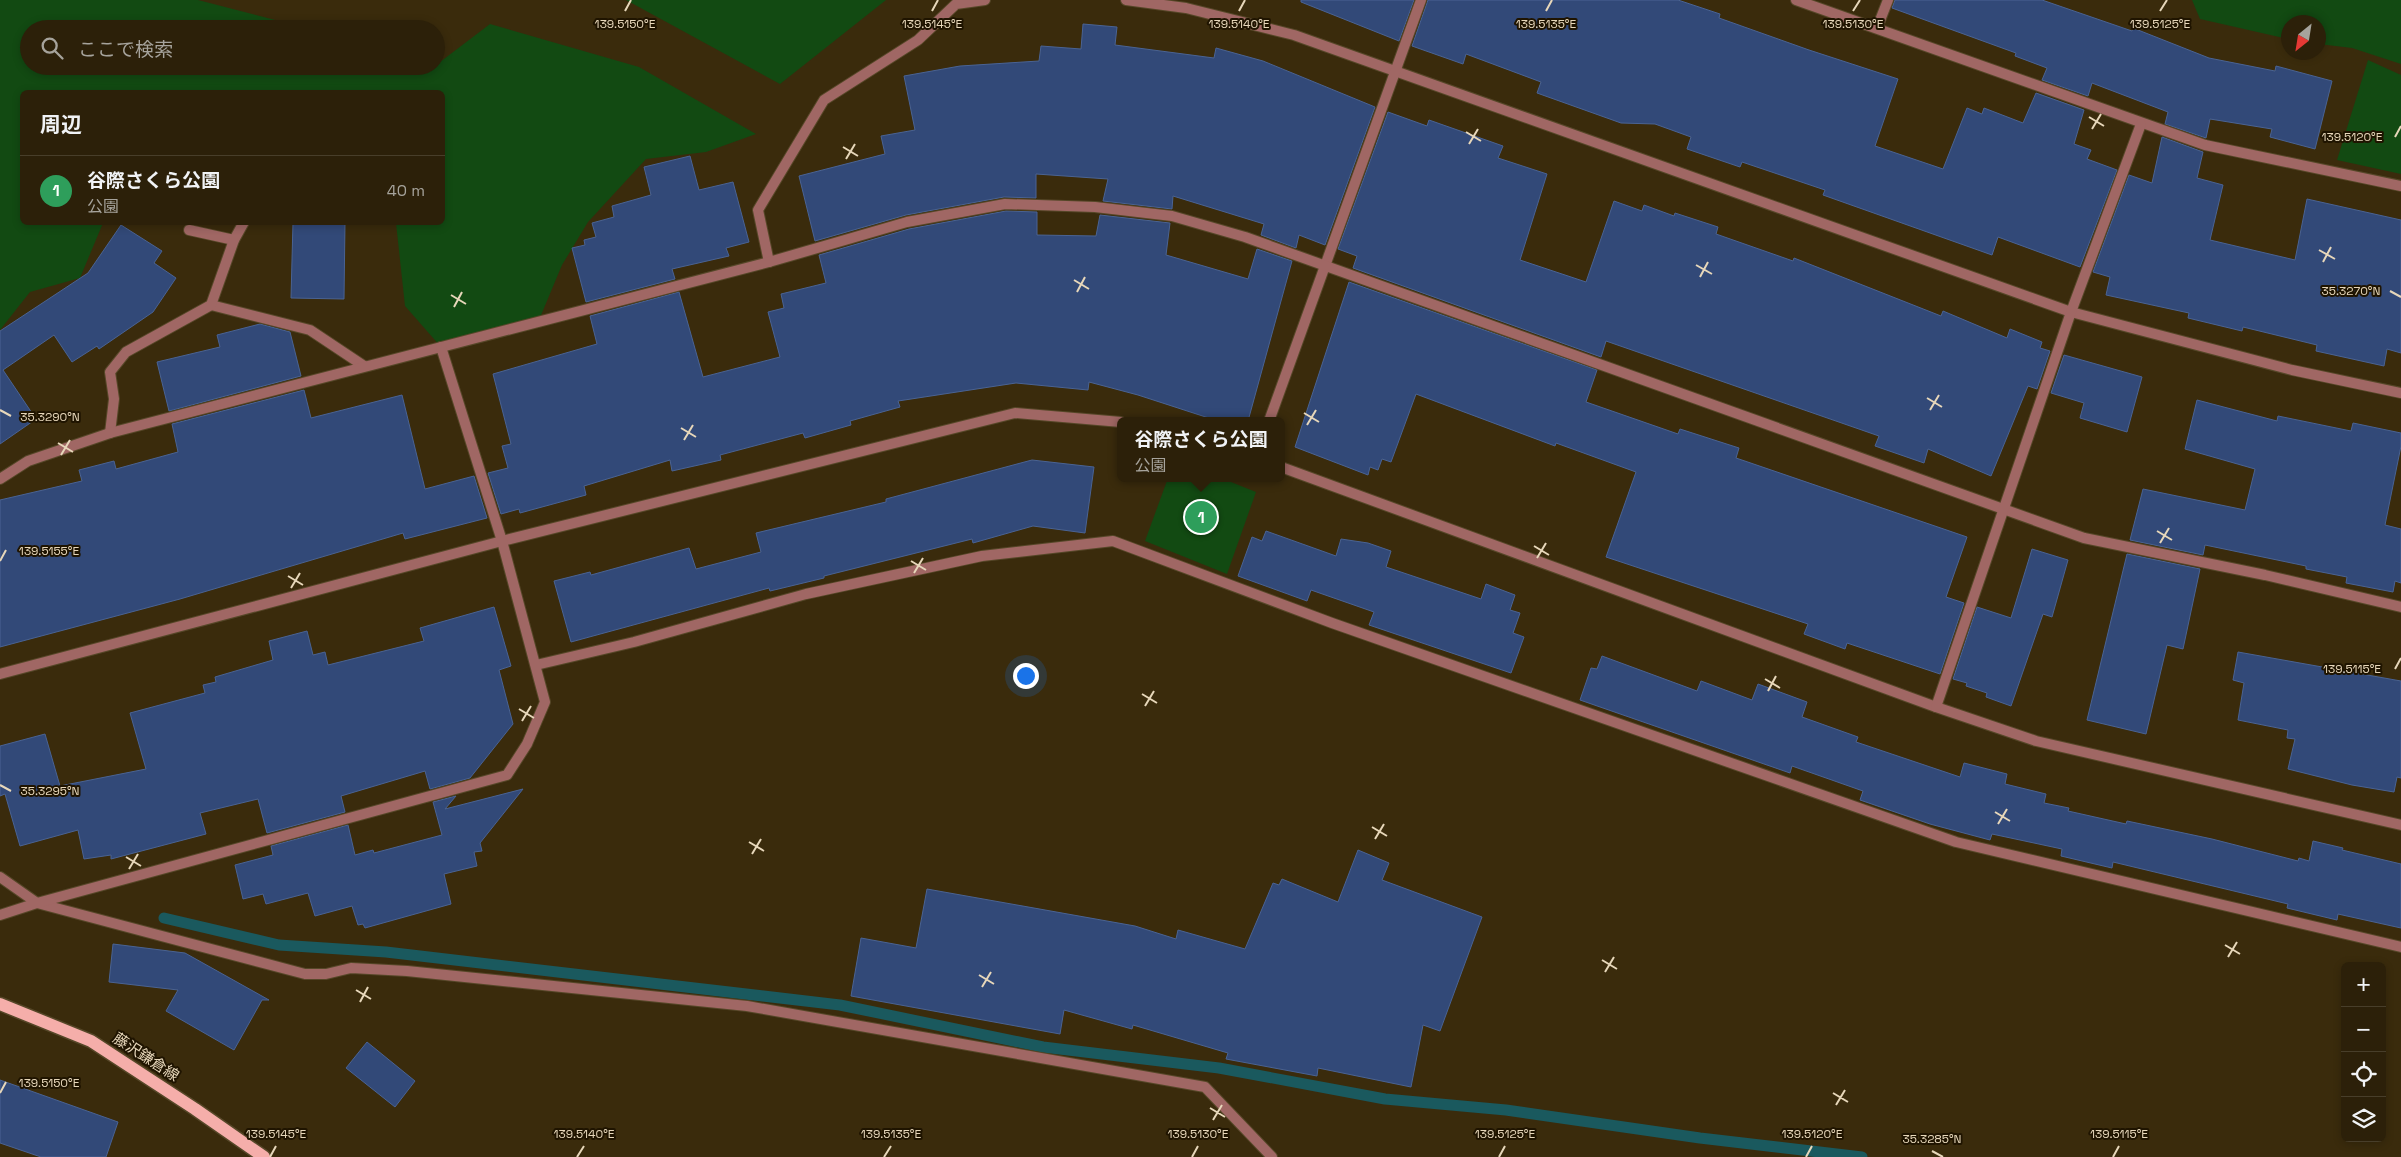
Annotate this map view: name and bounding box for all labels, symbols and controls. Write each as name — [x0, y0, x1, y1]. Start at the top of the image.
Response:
north arrow — [2281, 15, 2326, 60]
text: 139.5150°E — [595, 16, 656, 32]
text: 139.5145°E — [902, 16, 963, 32]
text: 139.5140°E — [1208, 16, 1270, 32]
text: 139.5135°E — [1516, 16, 1576, 32]
text: 139.5130°E — [1823, 16, 1884, 32]
text: 139.5125°E — [2130, 16, 2190, 32]
search box — [20, 20, 445, 75]
icon: search — [38, 34, 66, 62]
text: ここで検索 — [78, 37, 173, 62]
text: 周辺 — [40, 111, 82, 138]
text: 139.5120°E — [2322, 129, 2383, 145]
text: 谷際さくら公園 — [87, 168, 220, 193]
text: 1 — [52, 180, 60, 201]
text: 40 m — [387, 180, 425, 201]
text: 公園 — [87, 196, 119, 217]
text: 35.3270°N — [2322, 283, 2380, 299]
text: 35.3290°N — [20, 409, 80, 425]
popup — [1117, 417, 1285, 482]
text: 谷際さくら公園 — [1134, 427, 1268, 452]
text: 公園 — [1134, 455, 1167, 476]
pin: 1 — [1185, 498, 1217, 536]
text: 139.5155°E — [19, 543, 79, 559]
text: 139.5115°E — [2323, 661, 2381, 677]
your location — [1013, 663, 1039, 689]
text: 35.3295°N — [21, 783, 80, 799]
map controls — [2341, 962, 2386, 1142]
button: + — [2341, 962, 2386, 1007]
button: − — [2341, 1007, 2386, 1052]
street label: 藤沢鎌倉線 — [110, 1028, 183, 1085]
button: locate — [2341, 1052, 2386, 1097]
text: 139.5150°E — [19, 1075, 80, 1091]
button: layers — [2341, 1097, 2386, 1142]
text: 139.5145°E — [246, 1126, 307, 1142]
text: 139.5140°E — [553, 1126, 615, 1142]
text: 139.5135°E — [861, 1126, 921, 1142]
text: 139.5130°E — [1168, 1126, 1229, 1142]
text: 139.5125°E — [1475, 1126, 1535, 1142]
text: 139.5120°E — [1782, 1126, 1843, 1142]
text: 139.5115°E — [2090, 1126, 2148, 1142]
text: 35.3285°N — [1902, 1131, 1962, 1147]

